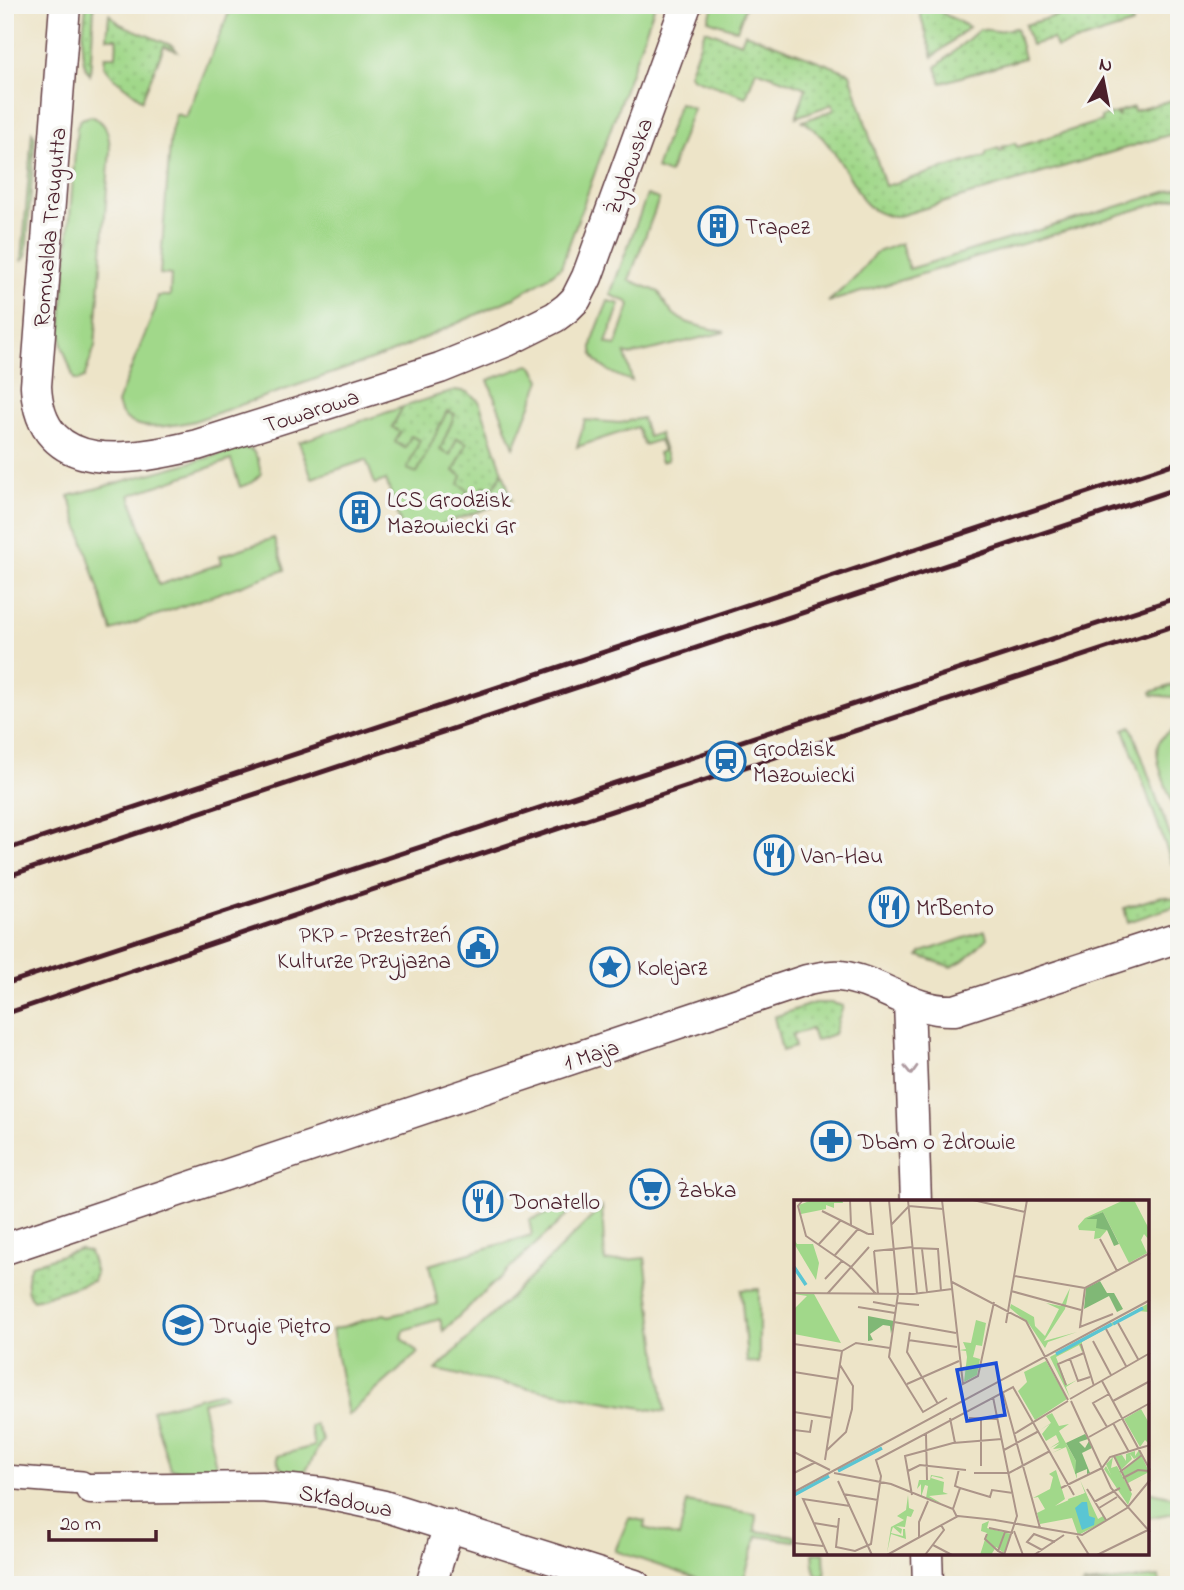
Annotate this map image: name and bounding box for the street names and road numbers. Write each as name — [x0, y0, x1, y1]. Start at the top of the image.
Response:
street label: Żydowska — [598, 114, 665, 221]
street label: Romualda Traugutta — [26, 126, 78, 328]
street label: Towarowa — [260, 381, 364, 443]
street label: 1 Maja — [560, 1032, 624, 1081]
street label: Składowa — [296, 1477, 395, 1528]

